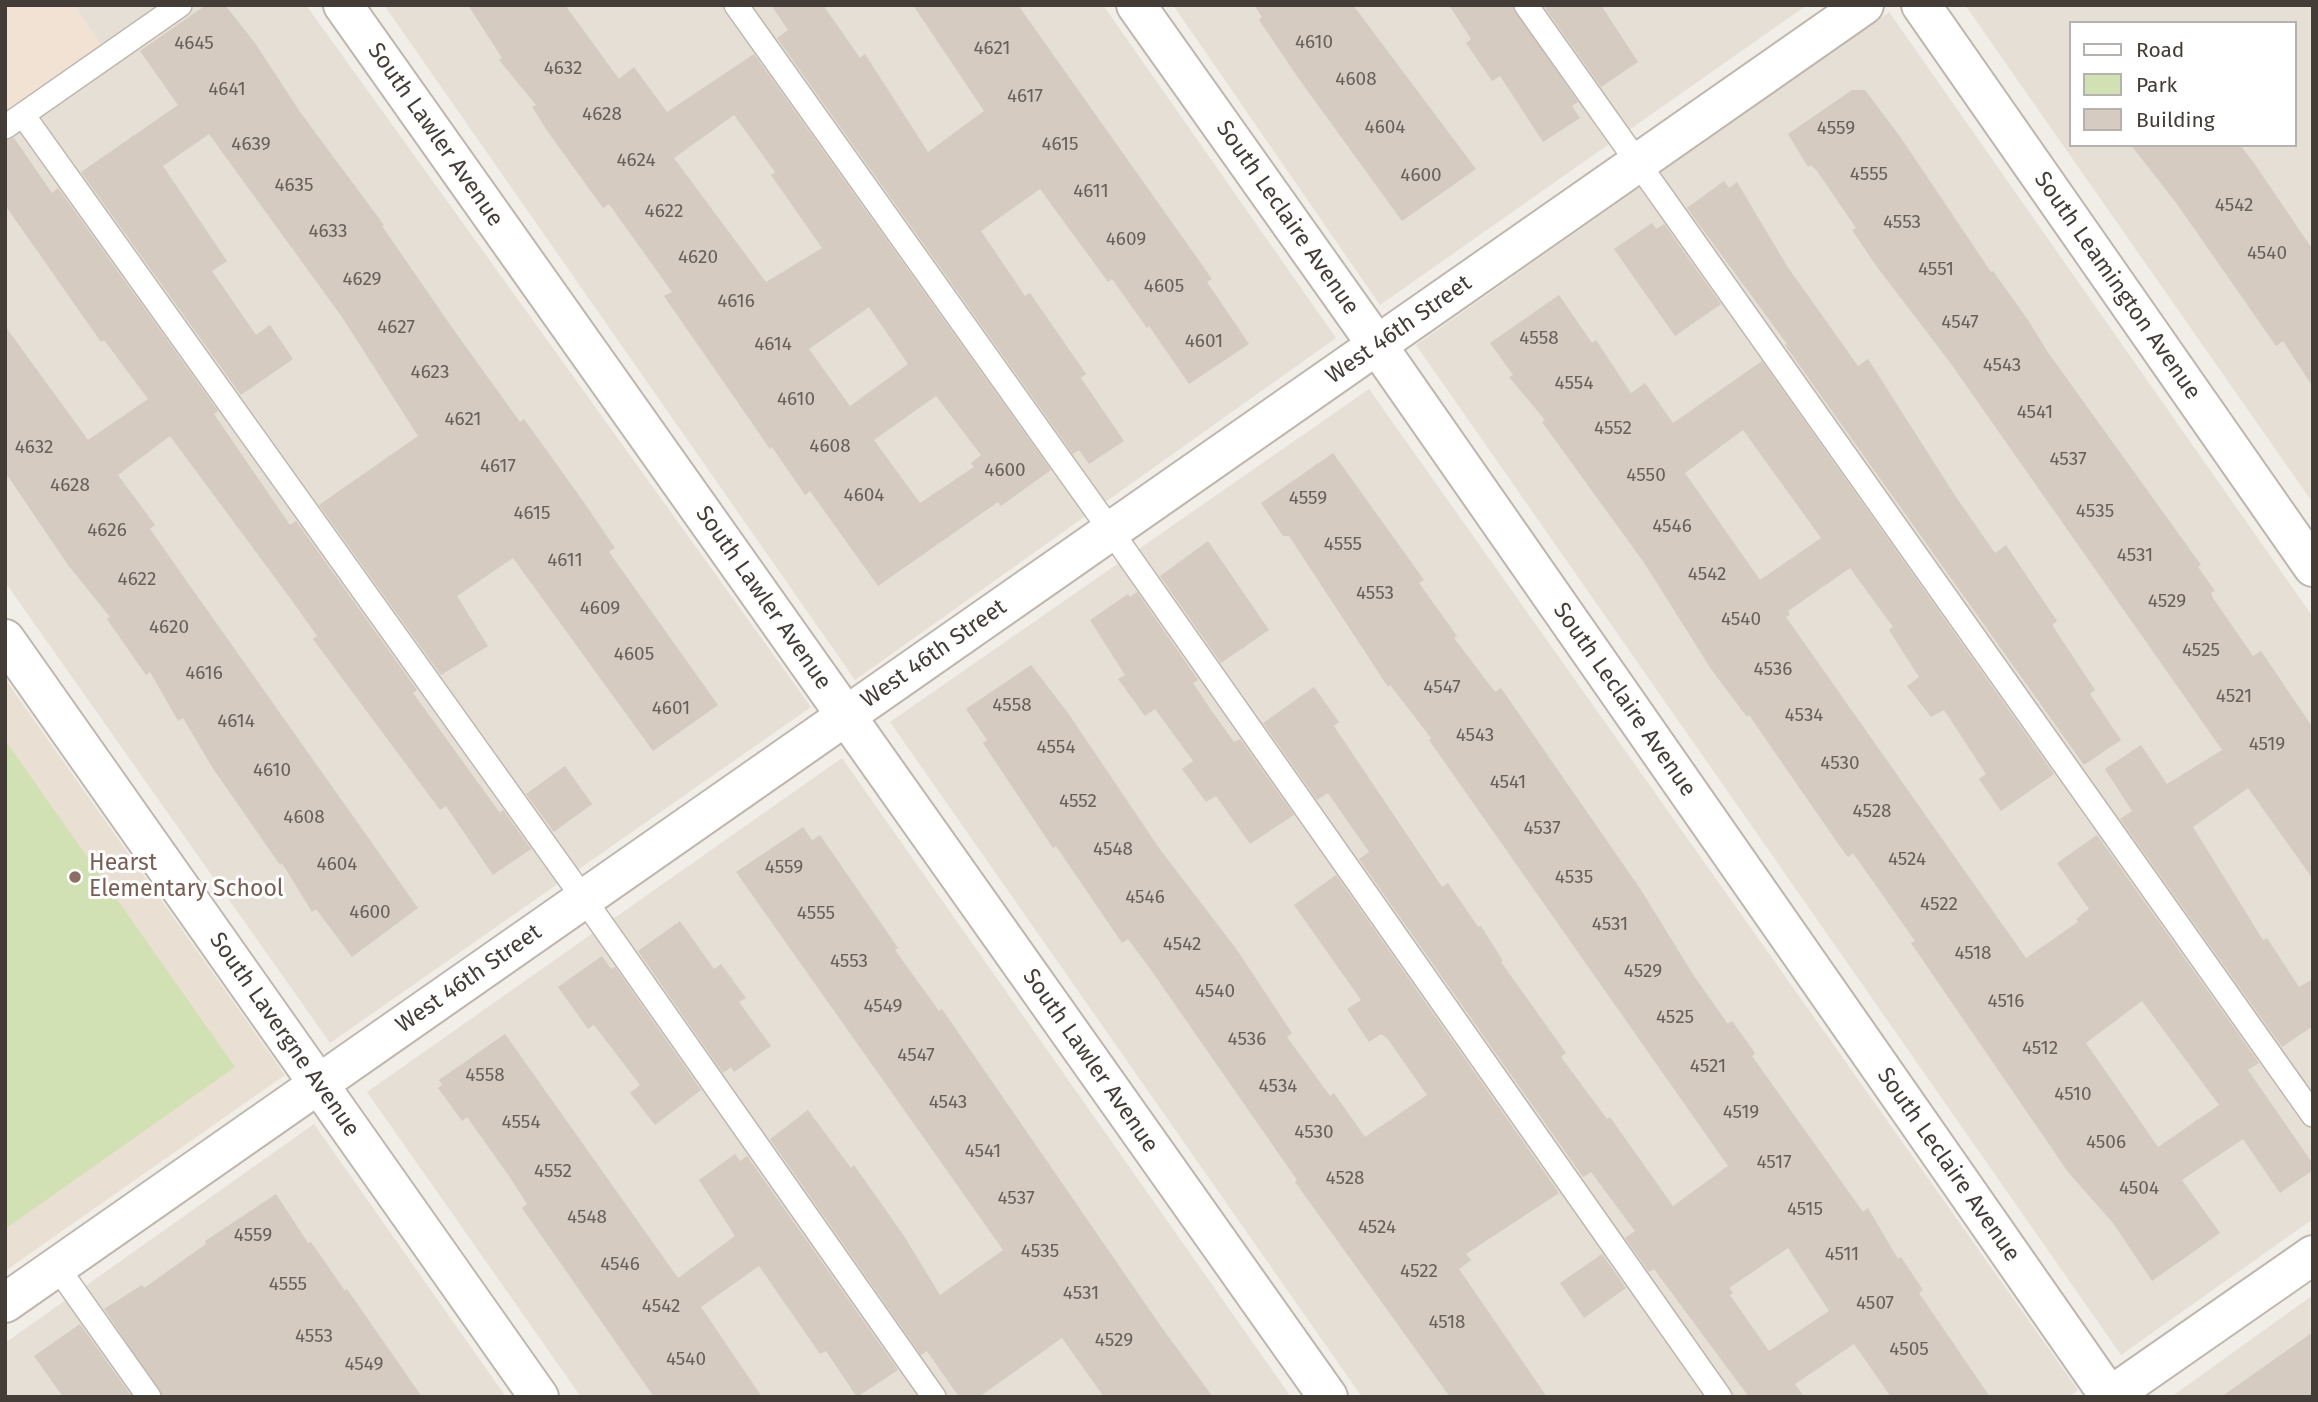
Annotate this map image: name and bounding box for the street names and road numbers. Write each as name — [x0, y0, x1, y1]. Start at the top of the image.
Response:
street label: South Lawler Avenue — [361, 38, 509, 232]
street label: South Leclaire Avenue — [1210, 116, 1364, 320]
street label: South Leamington Avenue — [2028, 167, 2206, 405]
street label: West 46th Street — [1321, 270, 1477, 390]
street label: South Lawler Avenue — [689, 501, 837, 695]
street label: West 46th Street — [856, 594, 1012, 714]
street label: South Leclaire Avenue — [1547, 598, 1701, 802]
street label: West 46th Street — [391, 919, 547, 1039]
street label: South Lavergne Avenue — [203, 927, 365, 1143]
street label: South Lawler Avenue — [1016, 964, 1164, 1158]
street label: South Leclaire Avenue — [1871, 1063, 2025, 1267]

